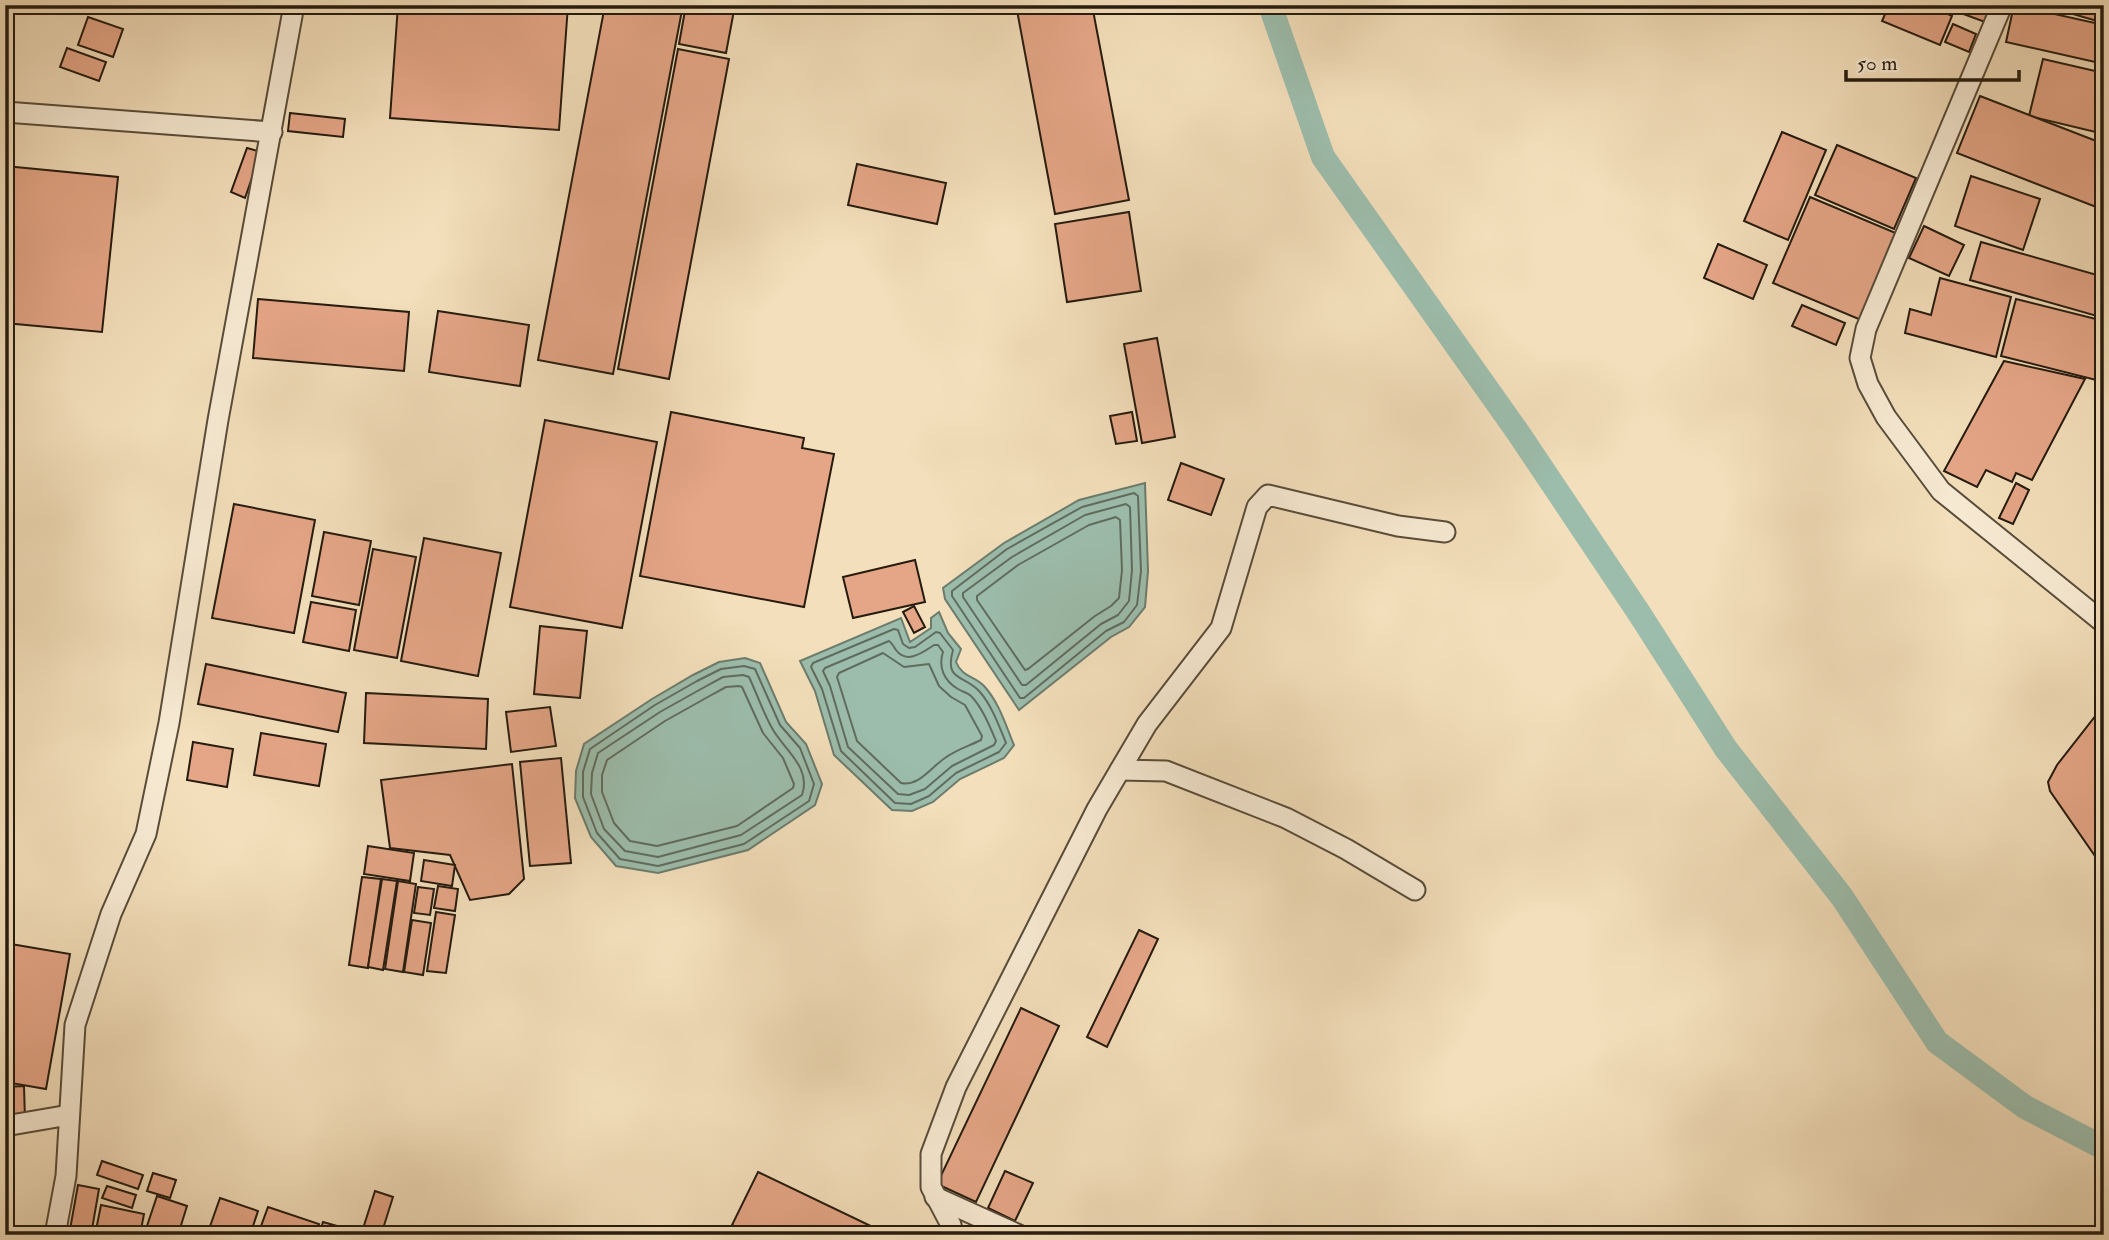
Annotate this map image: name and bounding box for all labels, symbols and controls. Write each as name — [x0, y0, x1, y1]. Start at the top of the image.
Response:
scale bar — [1846, 38, 2020, 82]
text: 50 m — [1857, 50, 1898, 77]

